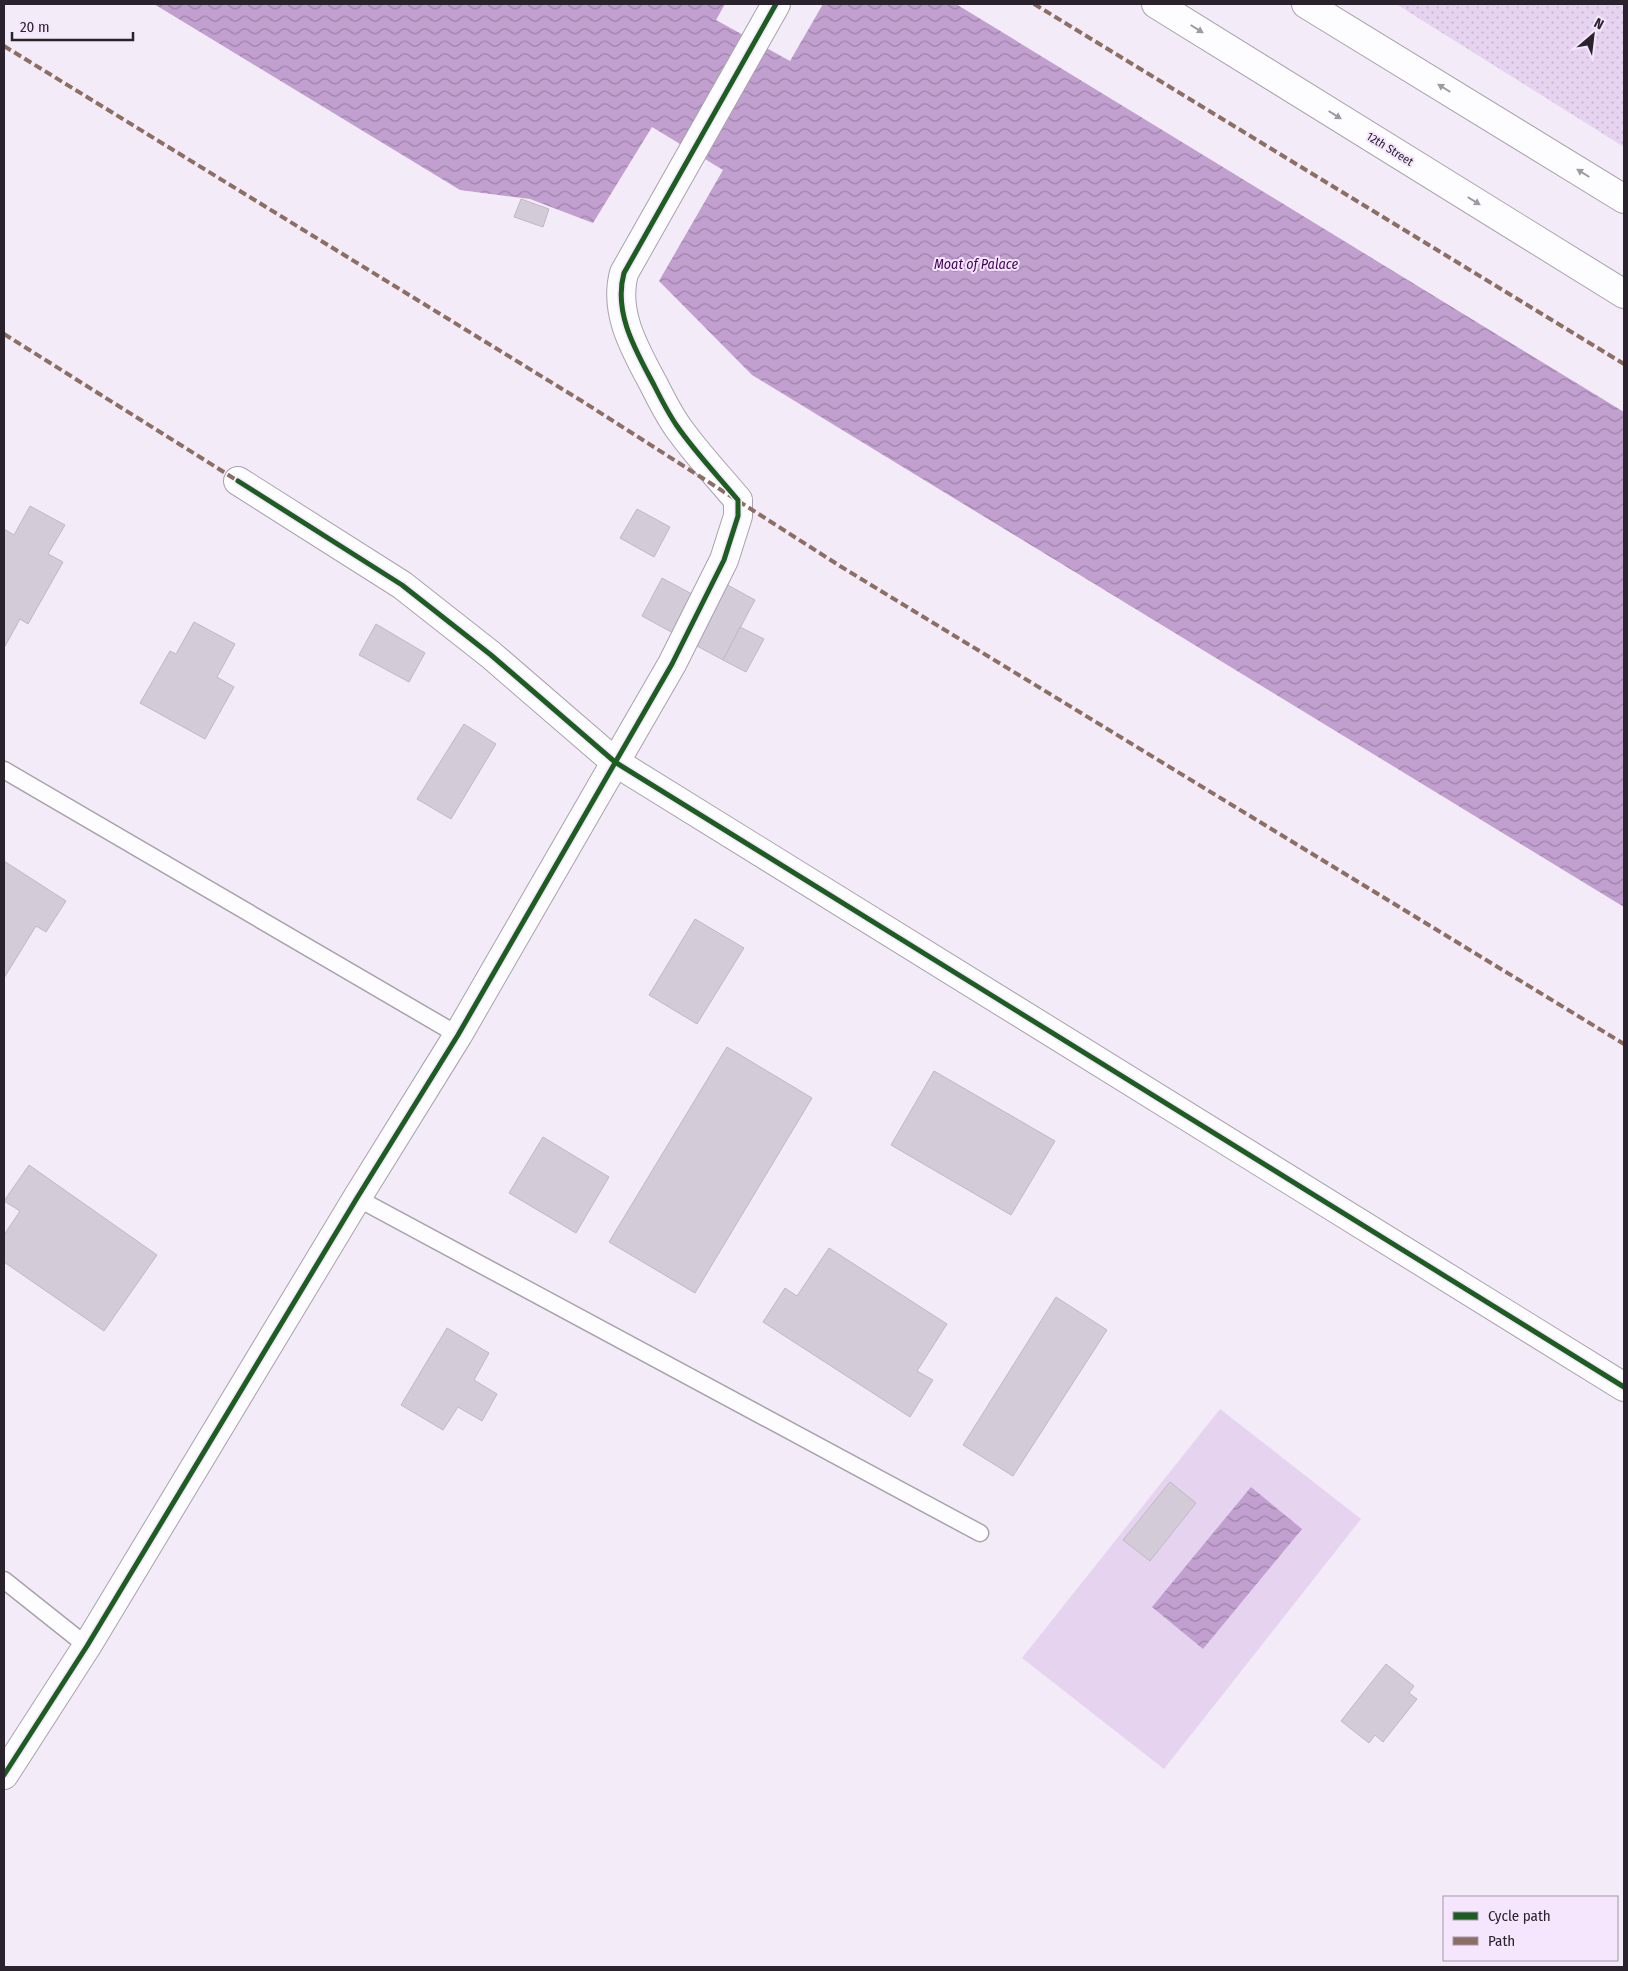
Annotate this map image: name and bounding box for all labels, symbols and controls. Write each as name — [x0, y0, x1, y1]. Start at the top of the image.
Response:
scale bar — [12, 10, 134, 42]
north arrow — [1568, 10, 1618, 60]
text: N — [1591, 14, 1607, 33]
text: 20 m — [20, 18, 50, 36]
one-way arrow — [1191, 25, 1204, 34]
one-way arrow — [1438, 84, 1451, 93]
one-way arrow — [1329, 111, 1342, 120]
street label: 12th Street — [1364, 129, 1416, 169]
one-way arrow — [1576, 169, 1589, 178]
one-way arrow — [1467, 196, 1480, 206]
water label: Moat of Palace — [934, 256, 1018, 273]
legend — [1443, 1896, 1618, 1961]
text: Cycle path — [1488, 1907, 1551, 1925]
text: Path — [1488, 1932, 1515, 1950]

